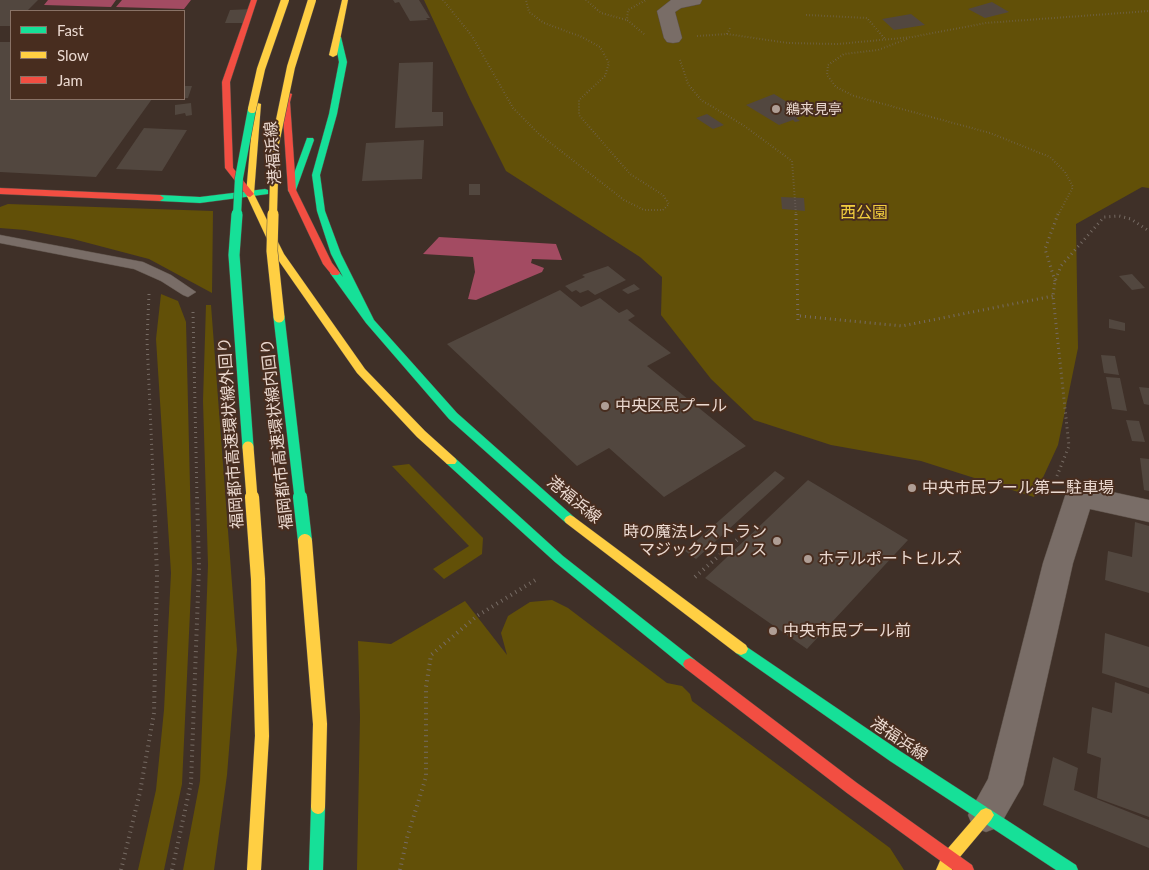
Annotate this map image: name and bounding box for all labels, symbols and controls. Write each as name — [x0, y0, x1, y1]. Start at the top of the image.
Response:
legend — [10, 10, 185, 100]
text: Fast — [57, 21, 84, 39]
text: Slow — [57, 46, 89, 64]
text: Jam — [57, 71, 83, 89]
place label: 鵜来見亭 — [786, 101, 842, 117]
marker: 鵜来見亭 — [770, 103, 782, 115]
street label: 港福浜線 — [261, 120, 285, 186]
park label: 西公園 — [840, 203, 888, 223]
street label: 福岡都市高速環状線外回り — [215, 337, 247, 529]
street label: 福岡都市高速環状線内回り — [257, 338, 297, 530]
place label: 中央区民プール — [615, 396, 727, 416]
marker: 中央区民プール — [599, 400, 611, 412]
street label: 港福浜線 — [543, 472, 605, 528]
place label: 中央市民プール第二駐車場 — [922, 478, 1114, 498]
marker: 中央市民プール第二駐車場 — [906, 482, 918, 494]
place label: 時の魔法レストラン マジッククロノス — [623, 522, 767, 560]
marker: 時の魔法レストラン マジッククロノス — [771, 535, 783, 547]
place label: ホテルポートヒルズ — [818, 549, 962, 569]
marker: ホテルポートヒルズ — [802, 553, 814, 565]
place label: 中央市民プール前 — [783, 621, 911, 641]
marker: 中央市民プール前 — [767, 625, 779, 637]
street label: 港福浜線 — [867, 713, 931, 765]

